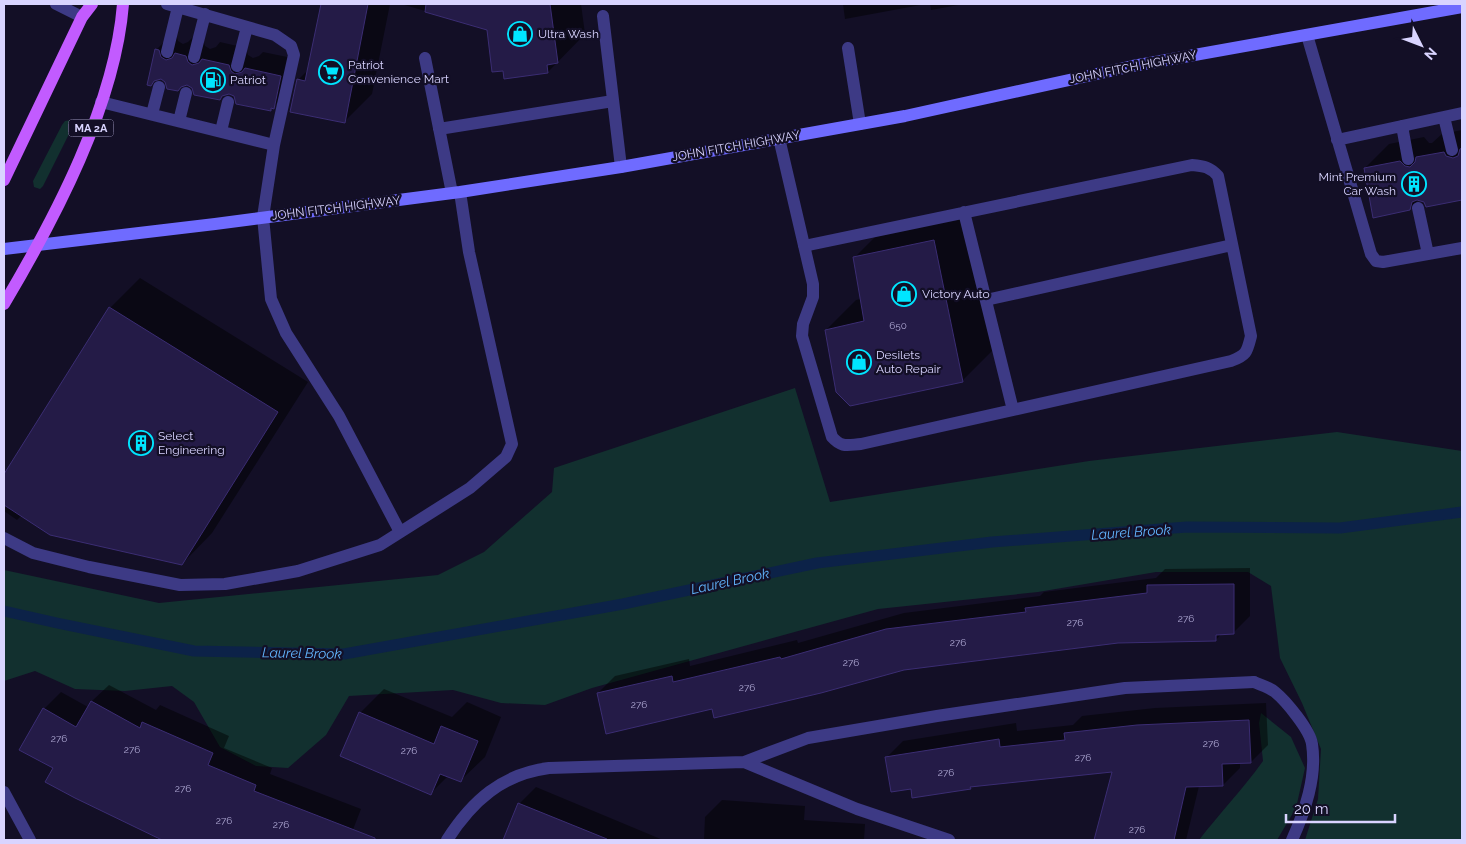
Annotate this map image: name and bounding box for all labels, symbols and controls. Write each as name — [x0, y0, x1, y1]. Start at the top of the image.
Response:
north arrow — [1396, 20, 1446, 70]
shop icon: Ultra Wash — [507, 21, 533, 47]
place label: Ultra Wash — [538, 27, 599, 41]
text: N — [1421, 44, 1440, 63]
street label: JOHN FITCH HIGHWAY — [1068, 48, 1198, 86]
place label: Patriot Convenience Mart — [348, 58, 449, 86]
supermarket icon: Patriot Convenience Mart — [318, 59, 344, 85]
fuel station icon: Patriot — [200, 67, 226, 93]
place label: Patriot — [230, 73, 266, 87]
road number: MA 2A — [68, 120, 114, 136]
street label: JOHN FITCH HIGHWAY — [671, 128, 801, 164]
place label: Mint Premium Car Wash — [1319, 170, 1396, 198]
building icon: Mint Premium Car Wash — [1401, 171, 1427, 197]
street label: JOHN FITCH HIGHWAY — [271, 193, 401, 223]
shop icon: Victory Auto — [891, 281, 917, 307]
place label: Victory Auto — [922, 287, 990, 301]
house number: 650 — [889, 320, 907, 331]
place label: Desilets Auto Repair — [876, 348, 941, 376]
shop icon: Desilets Auto Repair — [846, 349, 872, 375]
place label: Select Engineering — [158, 429, 225, 457]
building icon: Select Engineering — [128, 430, 154, 456]
water label: Laurel Brook — [1091, 521, 1172, 543]
water label: Laurel Brook — [689, 565, 771, 597]
house number: 276 — [1178, 613, 1194, 624]
house number: 276 — [1067, 617, 1083, 628]
house number: 276 — [950, 637, 966, 648]
water label: Laurel Brook — [262, 644, 343, 662]
house number: 276 — [843, 657, 859, 668]
house number: 276 — [739, 682, 755, 693]
house number: 276 — [631, 699, 647, 710]
house number: 276 — [51, 733, 67, 744]
house number: 276 — [1203, 738, 1219, 749]
house number: 276 — [124, 744, 140, 755]
house number: 276 — [401, 745, 417, 756]
house number: 276 — [1075, 752, 1091, 763]
house number: 276 — [938, 767, 954, 778]
house number: 276 — [175, 783, 191, 794]
scale bar — [1286, 792, 1395, 824]
text: 20 m — [1294, 800, 1329, 818]
house number: 276 — [216, 815, 232, 826]
house number: 276 — [273, 819, 289, 830]
house number: 276 — [1129, 824, 1145, 835]

